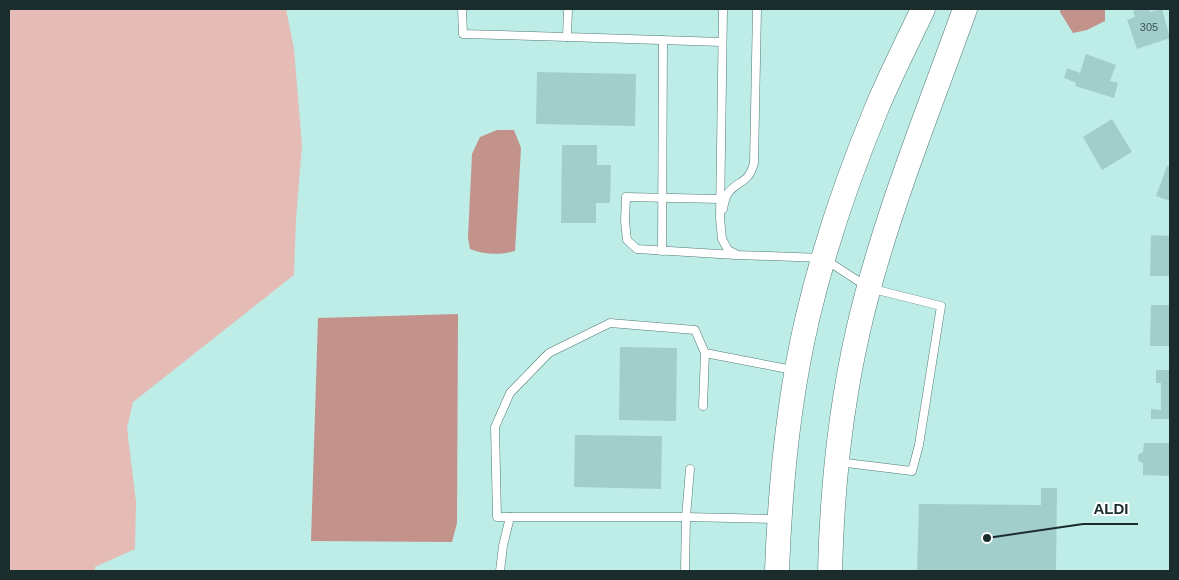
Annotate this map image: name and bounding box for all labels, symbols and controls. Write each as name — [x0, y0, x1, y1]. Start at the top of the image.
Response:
house number: 305 — [1140, 21, 1158, 33]
callout: ALDI — [1083, 494, 1138, 524]
text: ALDI — [1094, 500, 1129, 517]

